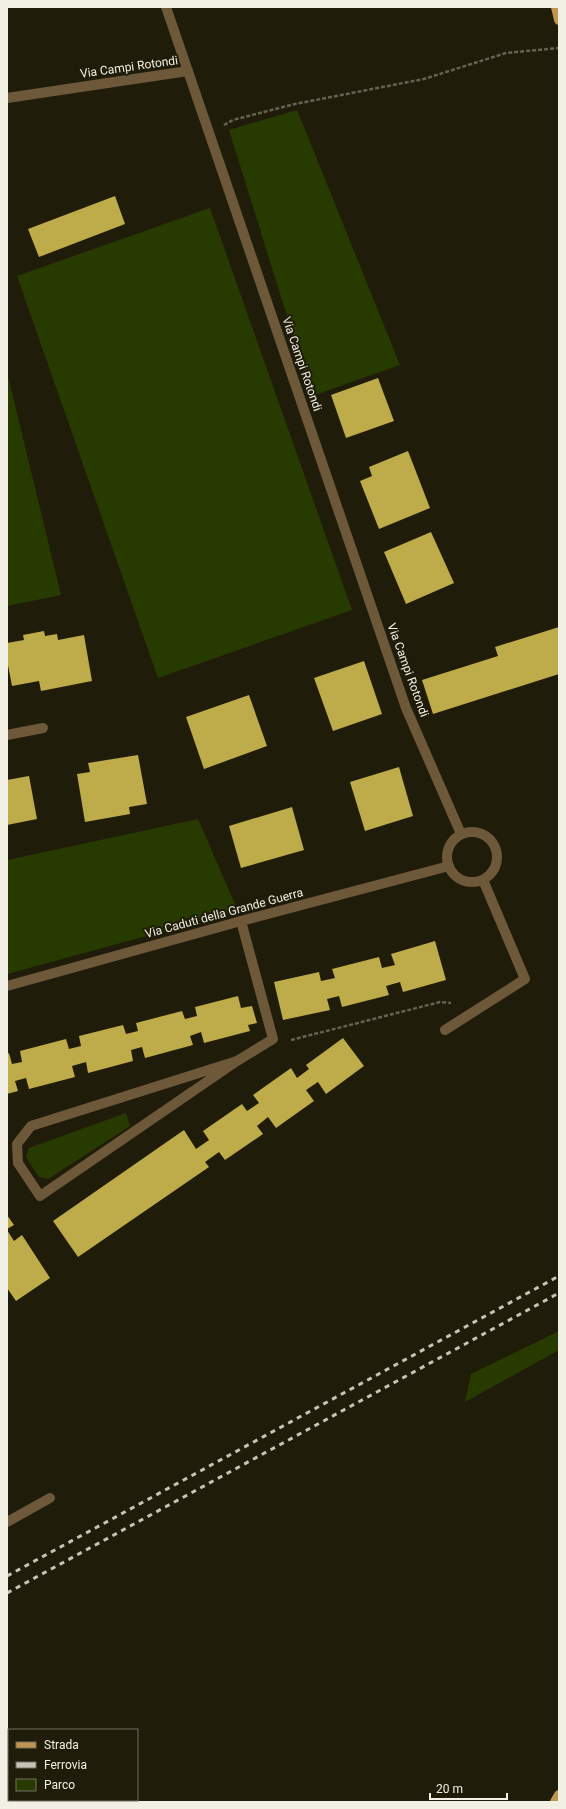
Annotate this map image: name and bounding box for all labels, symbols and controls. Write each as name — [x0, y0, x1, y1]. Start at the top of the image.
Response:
street label: Via Campi Rotondi — [79, 53, 179, 81]
street label: Via Campi Rotondi — [279, 315, 325, 413]
street label: Via Campi Rotondi — [385, 621, 431, 719]
street label: Via Caduti della Grande Guerra — [144, 885, 304, 941]
legend — [8, 1729, 138, 1801]
text: Strada — [44, 1738, 79, 1752]
text: Ferrovia — [44, 1758, 87, 1772]
scale bar — [430, 1775, 507, 1801]
text: Parco — [44, 1778, 75, 1792]
text: 20 m — [436, 1782, 463, 1796]

